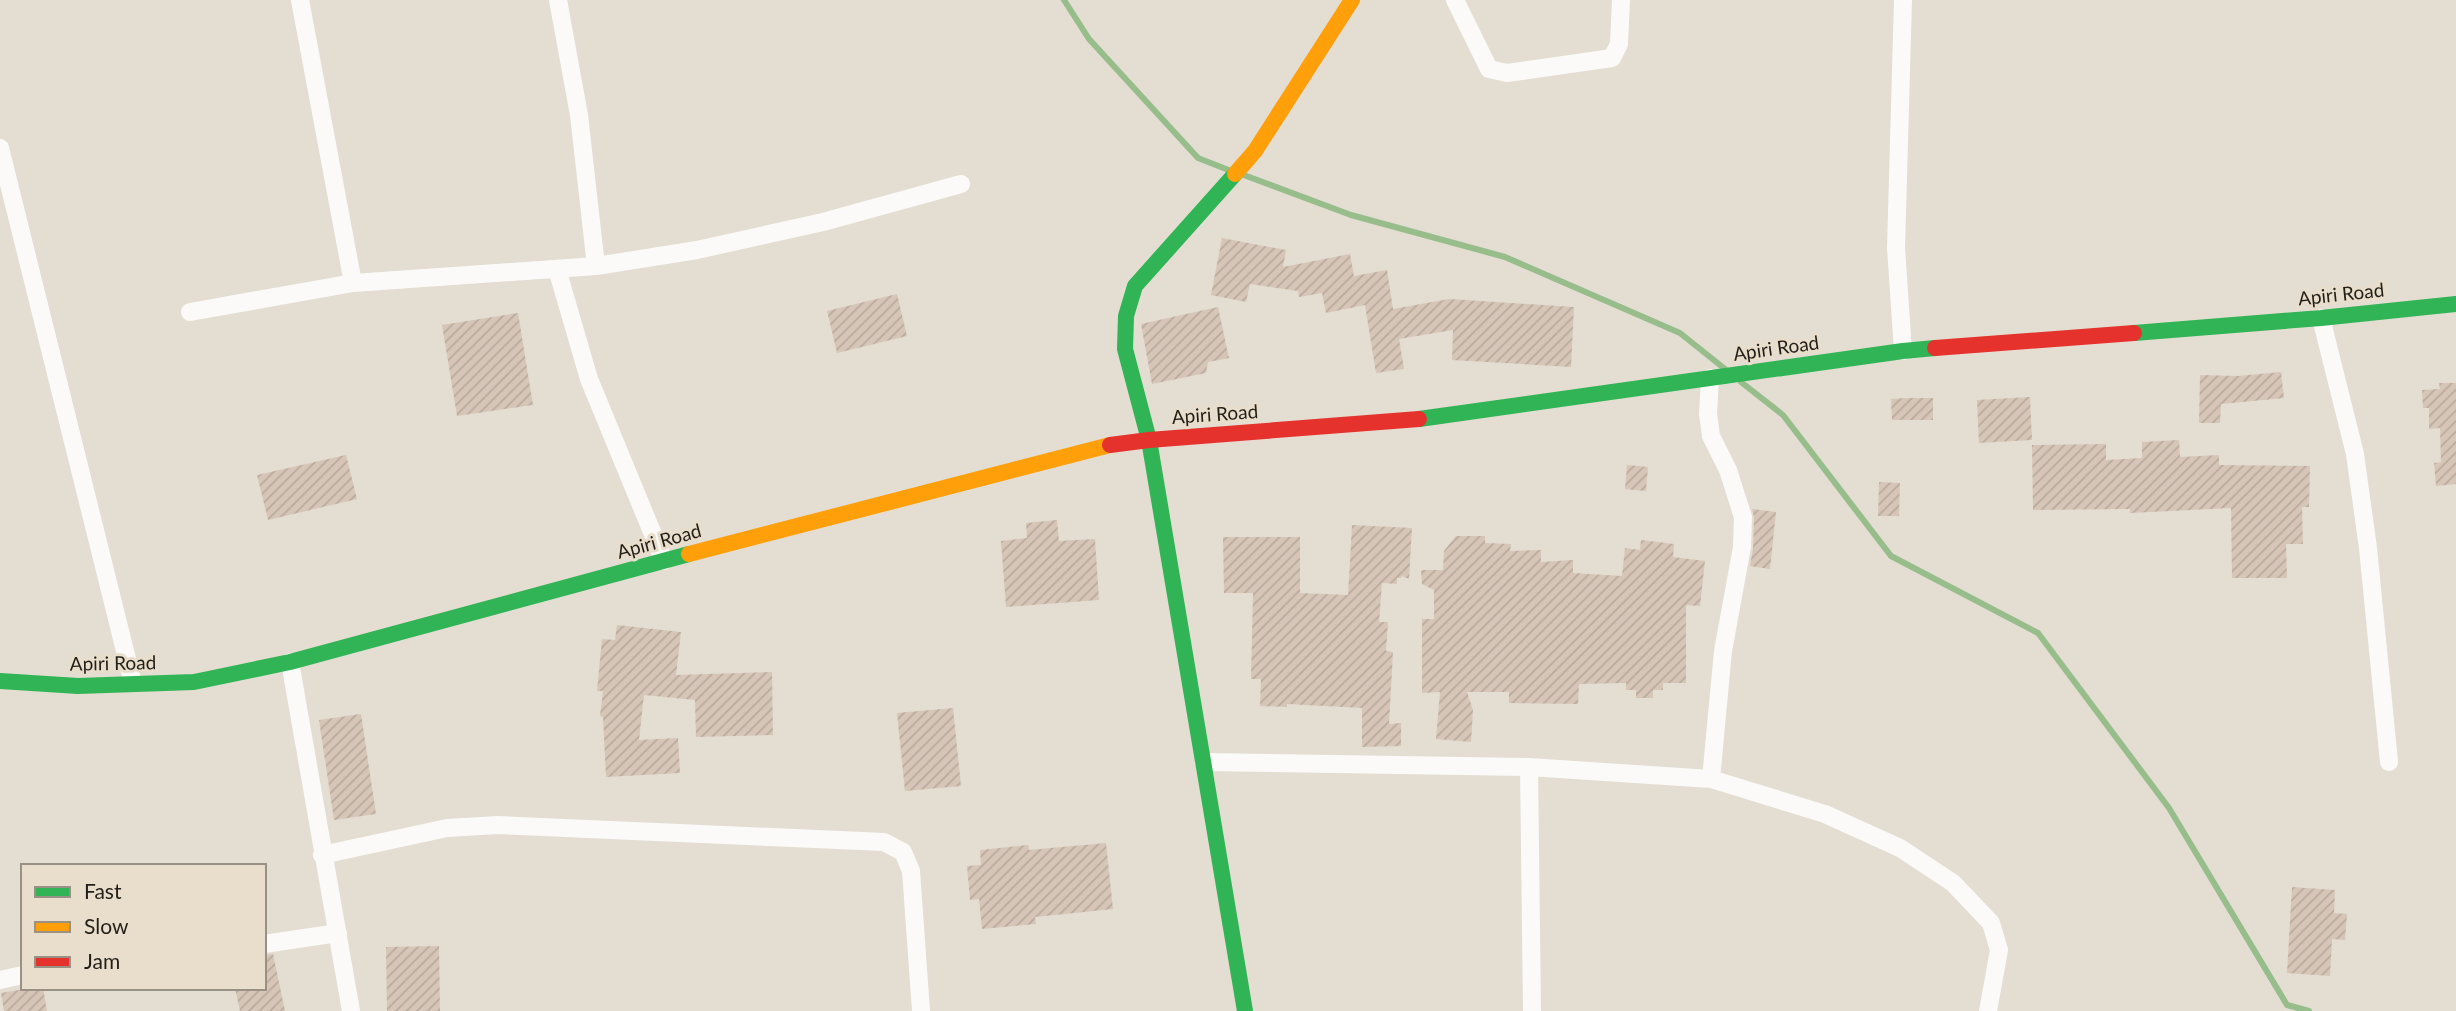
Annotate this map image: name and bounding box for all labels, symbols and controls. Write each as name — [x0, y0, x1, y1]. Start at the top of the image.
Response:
street label: Apiri Road — [2297, 278, 2385, 309]
street label: Apiri Road — [1731, 330, 1820, 365]
street label: Apiri Road — [1171, 399, 1259, 428]
street label: Apiri Road — [614, 518, 704, 563]
street label: Apiri Road — [70, 650, 156, 675]
legend — [21, 864, 266, 990]
text: Fast — [84, 878, 122, 903]
text: Slow — [84, 913, 129, 938]
text: Jam — [84, 948, 120, 973]

